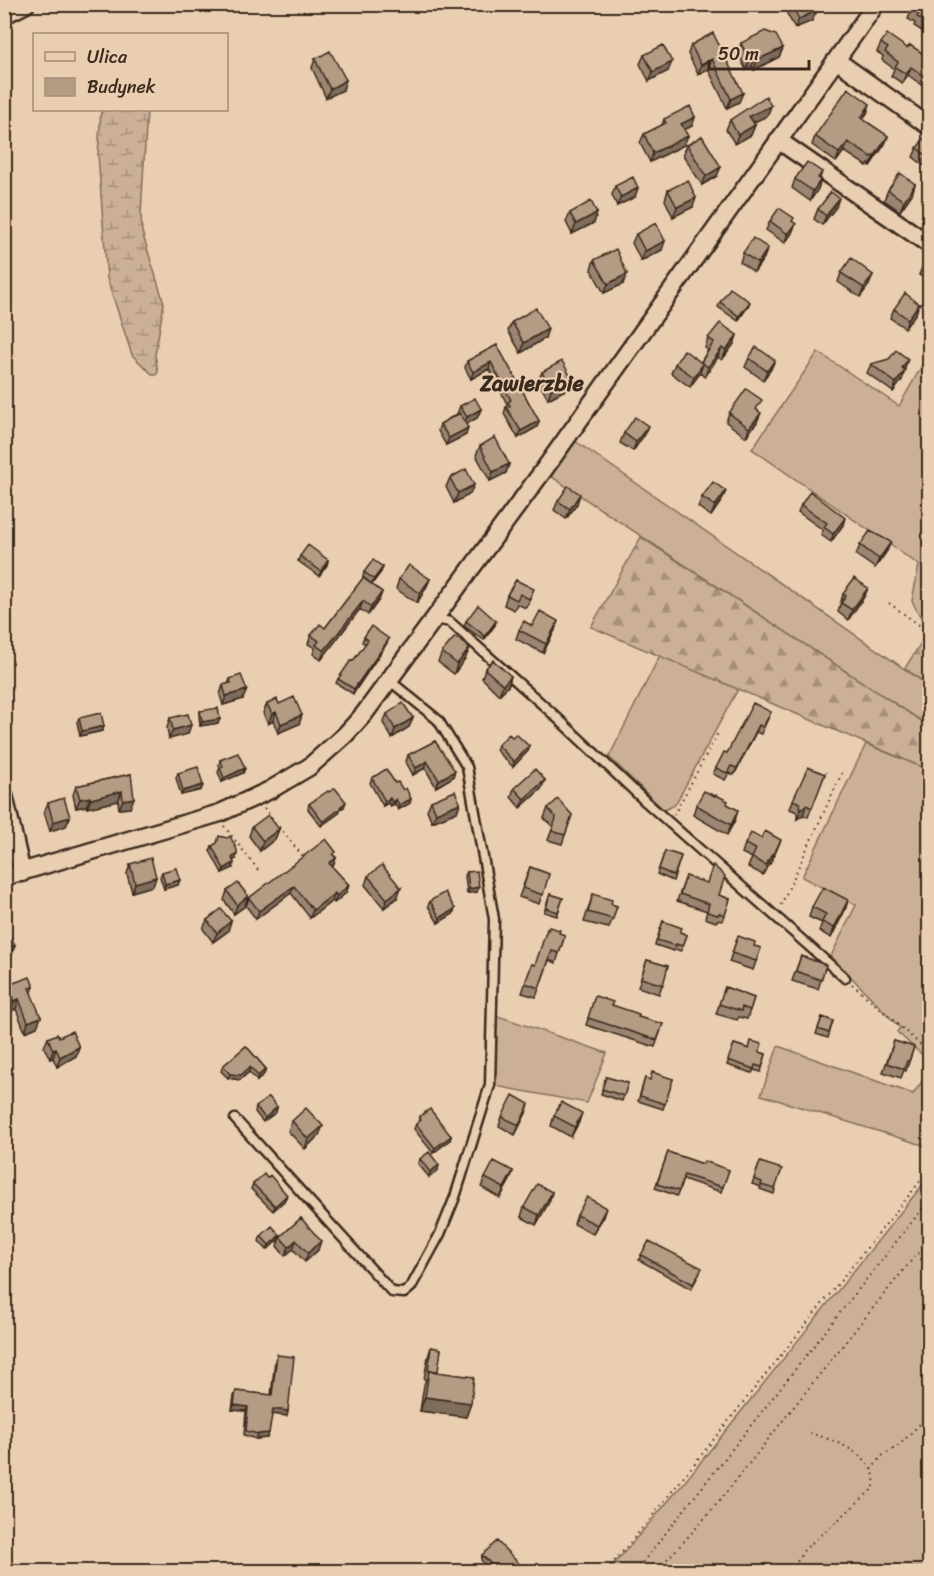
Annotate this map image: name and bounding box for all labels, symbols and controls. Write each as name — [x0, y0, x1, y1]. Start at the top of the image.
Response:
legend — [33, 33, 228, 111]
scale bar — [709, 33, 810, 71]
text: 50 m — [718, 38, 759, 70]
text: Ulica — [87, 41, 128, 73]
text: Budynek — [87, 71, 156, 103]
district label: Zawierzbie — [479, 364, 585, 403]

